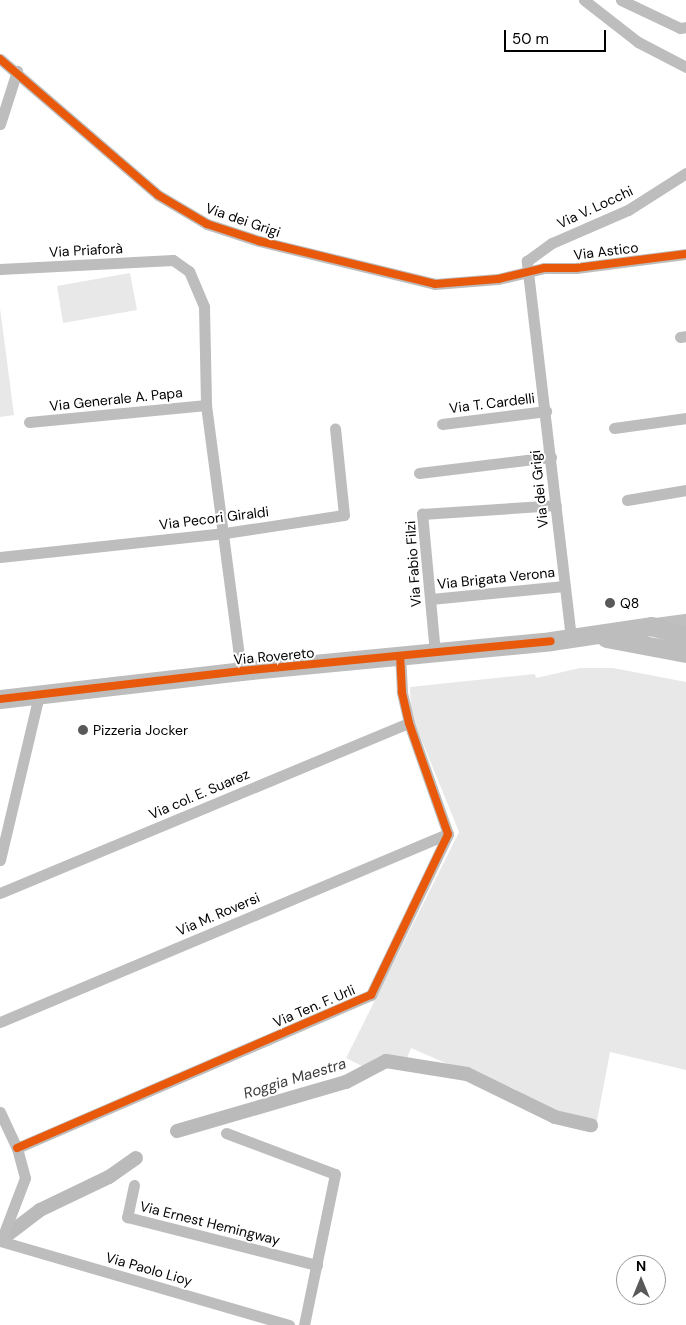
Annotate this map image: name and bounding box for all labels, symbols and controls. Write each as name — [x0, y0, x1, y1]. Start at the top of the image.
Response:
scale bar — [506, 20, 608, 52]
text: 50 m — [512, 29, 549, 49]
street label: Via V. Locchi — [554, 182, 636, 232]
street label: Via dei Grigi — [203, 199, 283, 241]
street label: Via Astico — [573, 239, 639, 263]
street label: Via Priaforà — [49, 240, 123, 260]
street label: Via Generale A. Papa — [49, 384, 183, 414]
street label: Via T. Cardelli — [448, 389, 536, 417]
street label: Via dei Grigi — [527, 449, 551, 529]
street label: Via Pecori Giraldi — [158, 503, 270, 533]
street label: Via Fabio Filzi — [402, 520, 424, 608]
street label: Via Brigata Verona — [436, 563, 556, 593]
place label: Q8 — [620, 595, 639, 611]
marker: Q8 — [604, 597, 616, 609]
street label: Via Rovereto — [233, 644, 315, 668]
place label: Pizzeria Jocker — [93, 722, 188, 738]
marker: Pizzeria Jocker — [77, 724, 89, 736]
street label: Via col. E. Suarez — [146, 765, 252, 823]
street label: Via M. Roversi — [174, 889, 262, 939]
street label: Via Ten. F. Urli — [271, 981, 357, 1031]
water label: Roggia Maestra — [241, 1055, 349, 1103]
street label: Via Ernest Hemingway — [138, 1197, 282, 1249]
street label: Via Paolo Lioy — [104, 1249, 194, 1289]
north arrow — [616, 1255, 666, 1305]
text: N — [636, 1257, 646, 1275]

